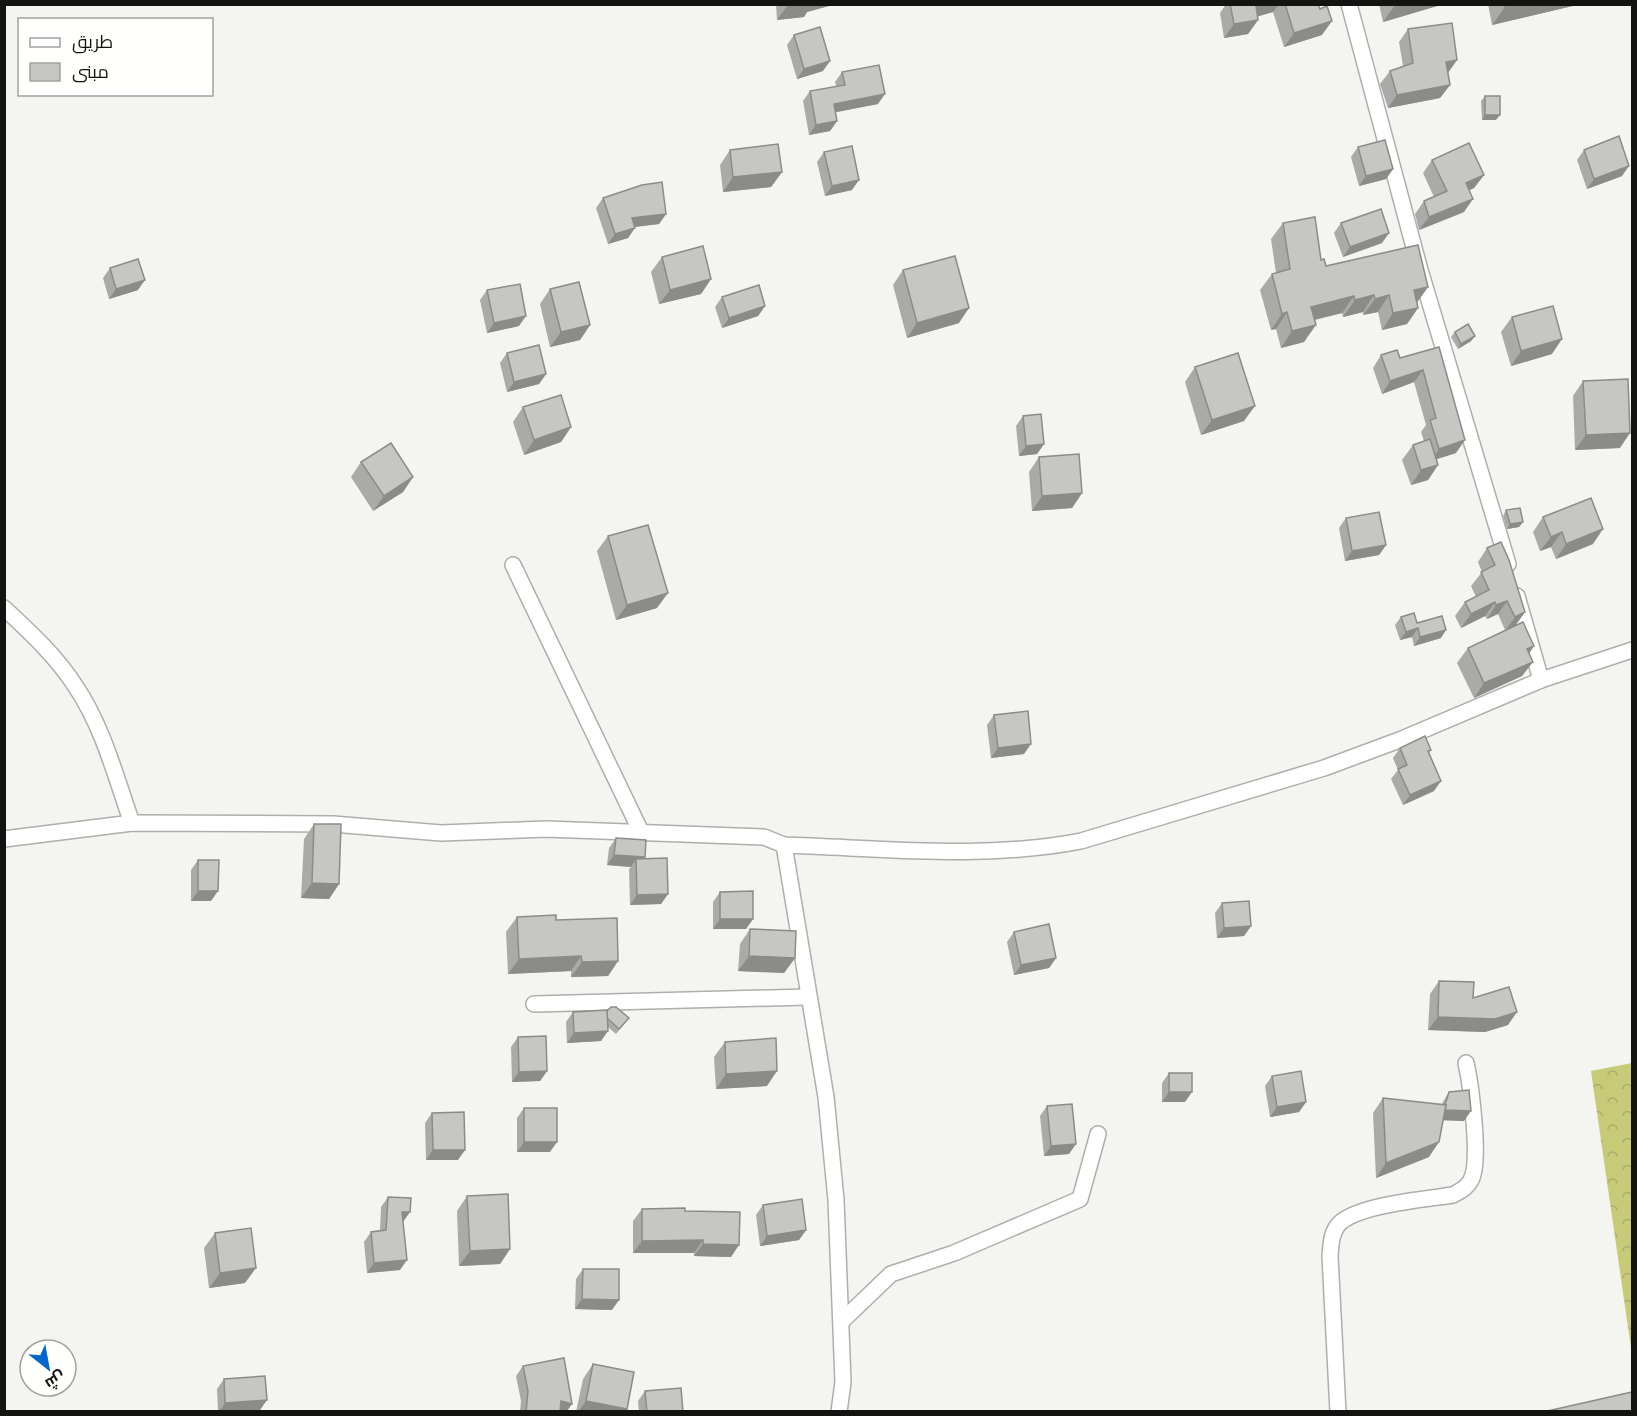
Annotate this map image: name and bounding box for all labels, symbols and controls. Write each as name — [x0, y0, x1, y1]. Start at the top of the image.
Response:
legend — [18, 18, 213, 96]
text: طريق — [72, 34, 113, 54]
text: مبنى — [72, 64, 109, 83]
north arrow — [18, 1338, 78, 1398]
text: ش — [42, 1367, 69, 1393]

